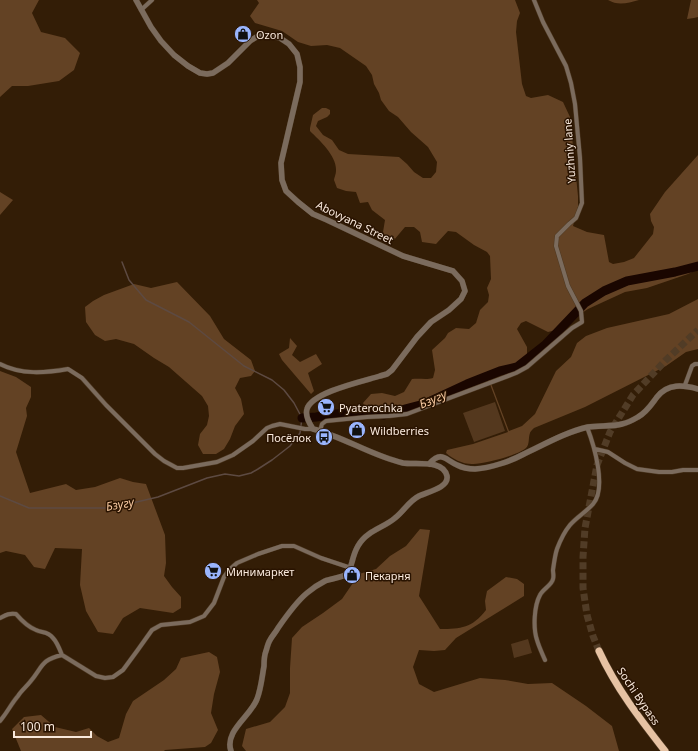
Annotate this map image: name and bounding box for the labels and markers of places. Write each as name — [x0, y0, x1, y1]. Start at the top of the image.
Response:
shop icon: Ozon — [233, 24, 253, 44]
place label: Ozon — [256, 27, 283, 42]
supermarket icon: Pyaterochka — [316, 397, 336, 417]
place label: Pyaterochka — [339, 400, 403, 415]
shop icon: Wildberries — [347, 420, 367, 440]
place label: Wildberries — [370, 423, 429, 438]
bus stop icon: Посёлок — [314, 427, 334, 447]
place label: Посёлок — [266, 430, 311, 445]
supermarket icon: Минимаркет — [203, 561, 223, 581]
place label: Минимаркет — [226, 564, 294, 579]
shop icon: Пекарня — [342, 565, 362, 585]
place label: Пекарня — [365, 568, 411, 583]

